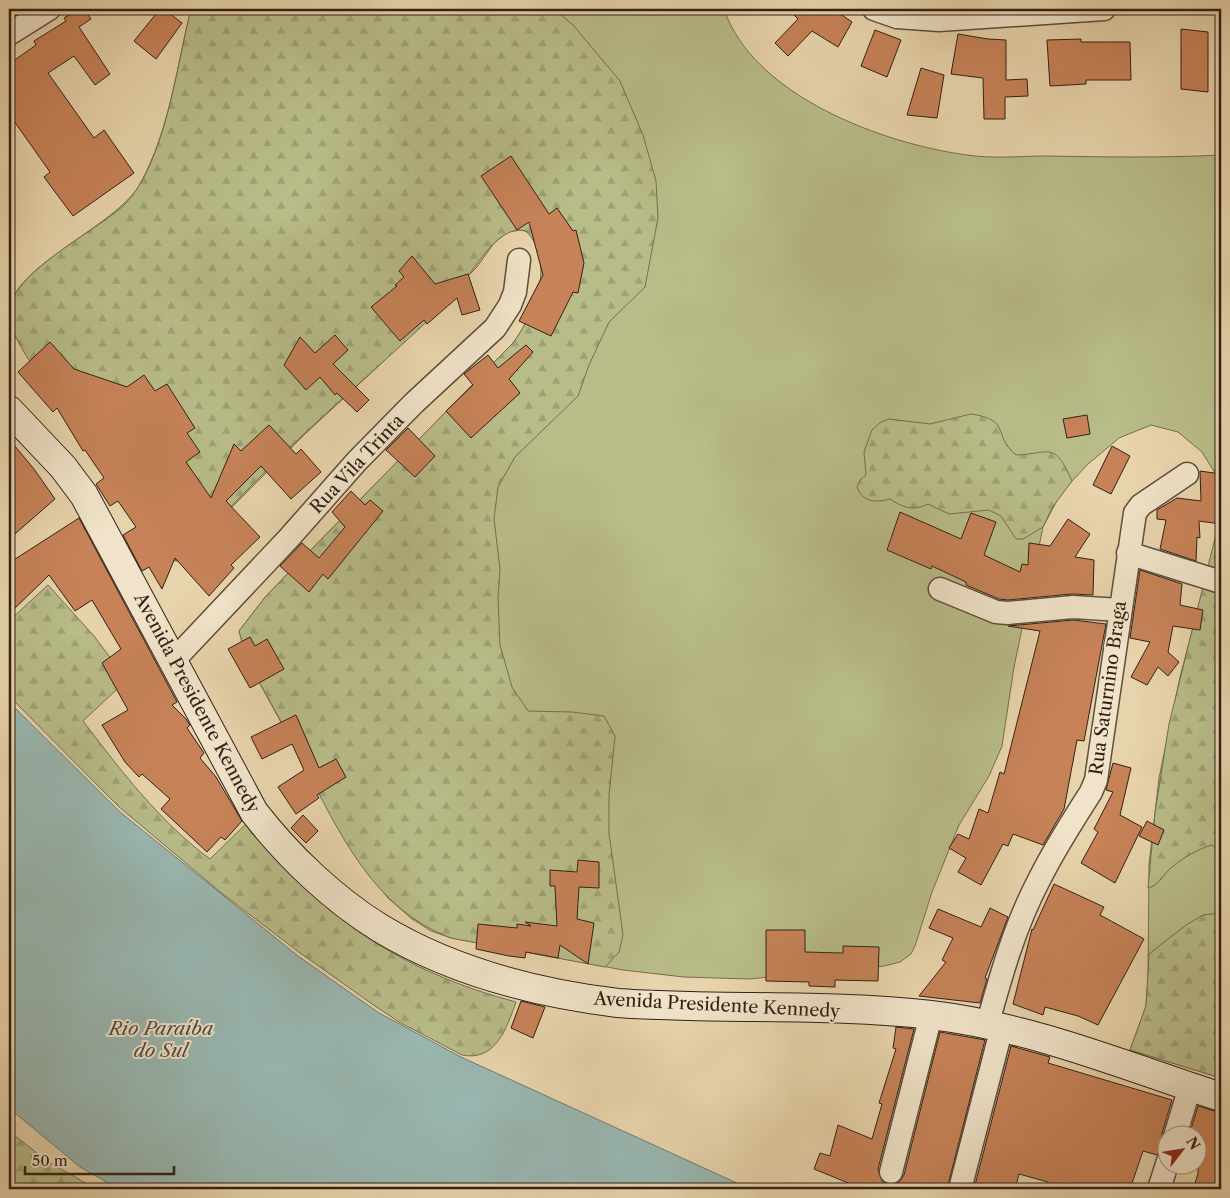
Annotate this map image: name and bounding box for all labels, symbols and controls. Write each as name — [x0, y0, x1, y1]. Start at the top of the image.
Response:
street label: Rua Vila Trinta — [305, 409, 409, 518]
street label: Avenida Presidente Kennedy — [129, 588, 265, 818]
street label: Rua Saturnino Braga — [1085, 599, 1131, 777]
street label: Avenida Presidente Kennedy — [592, 988, 842, 1022]
water label: Rio Paraíba do Sul — [107, 1017, 214, 1062]
north arrow — [1158, 1126, 1208, 1176]
text: N — [1182, 1133, 1204, 1153]
scale bar — [25, 1143, 174, 1175]
text: 50 m — [32, 1151, 68, 1170]

